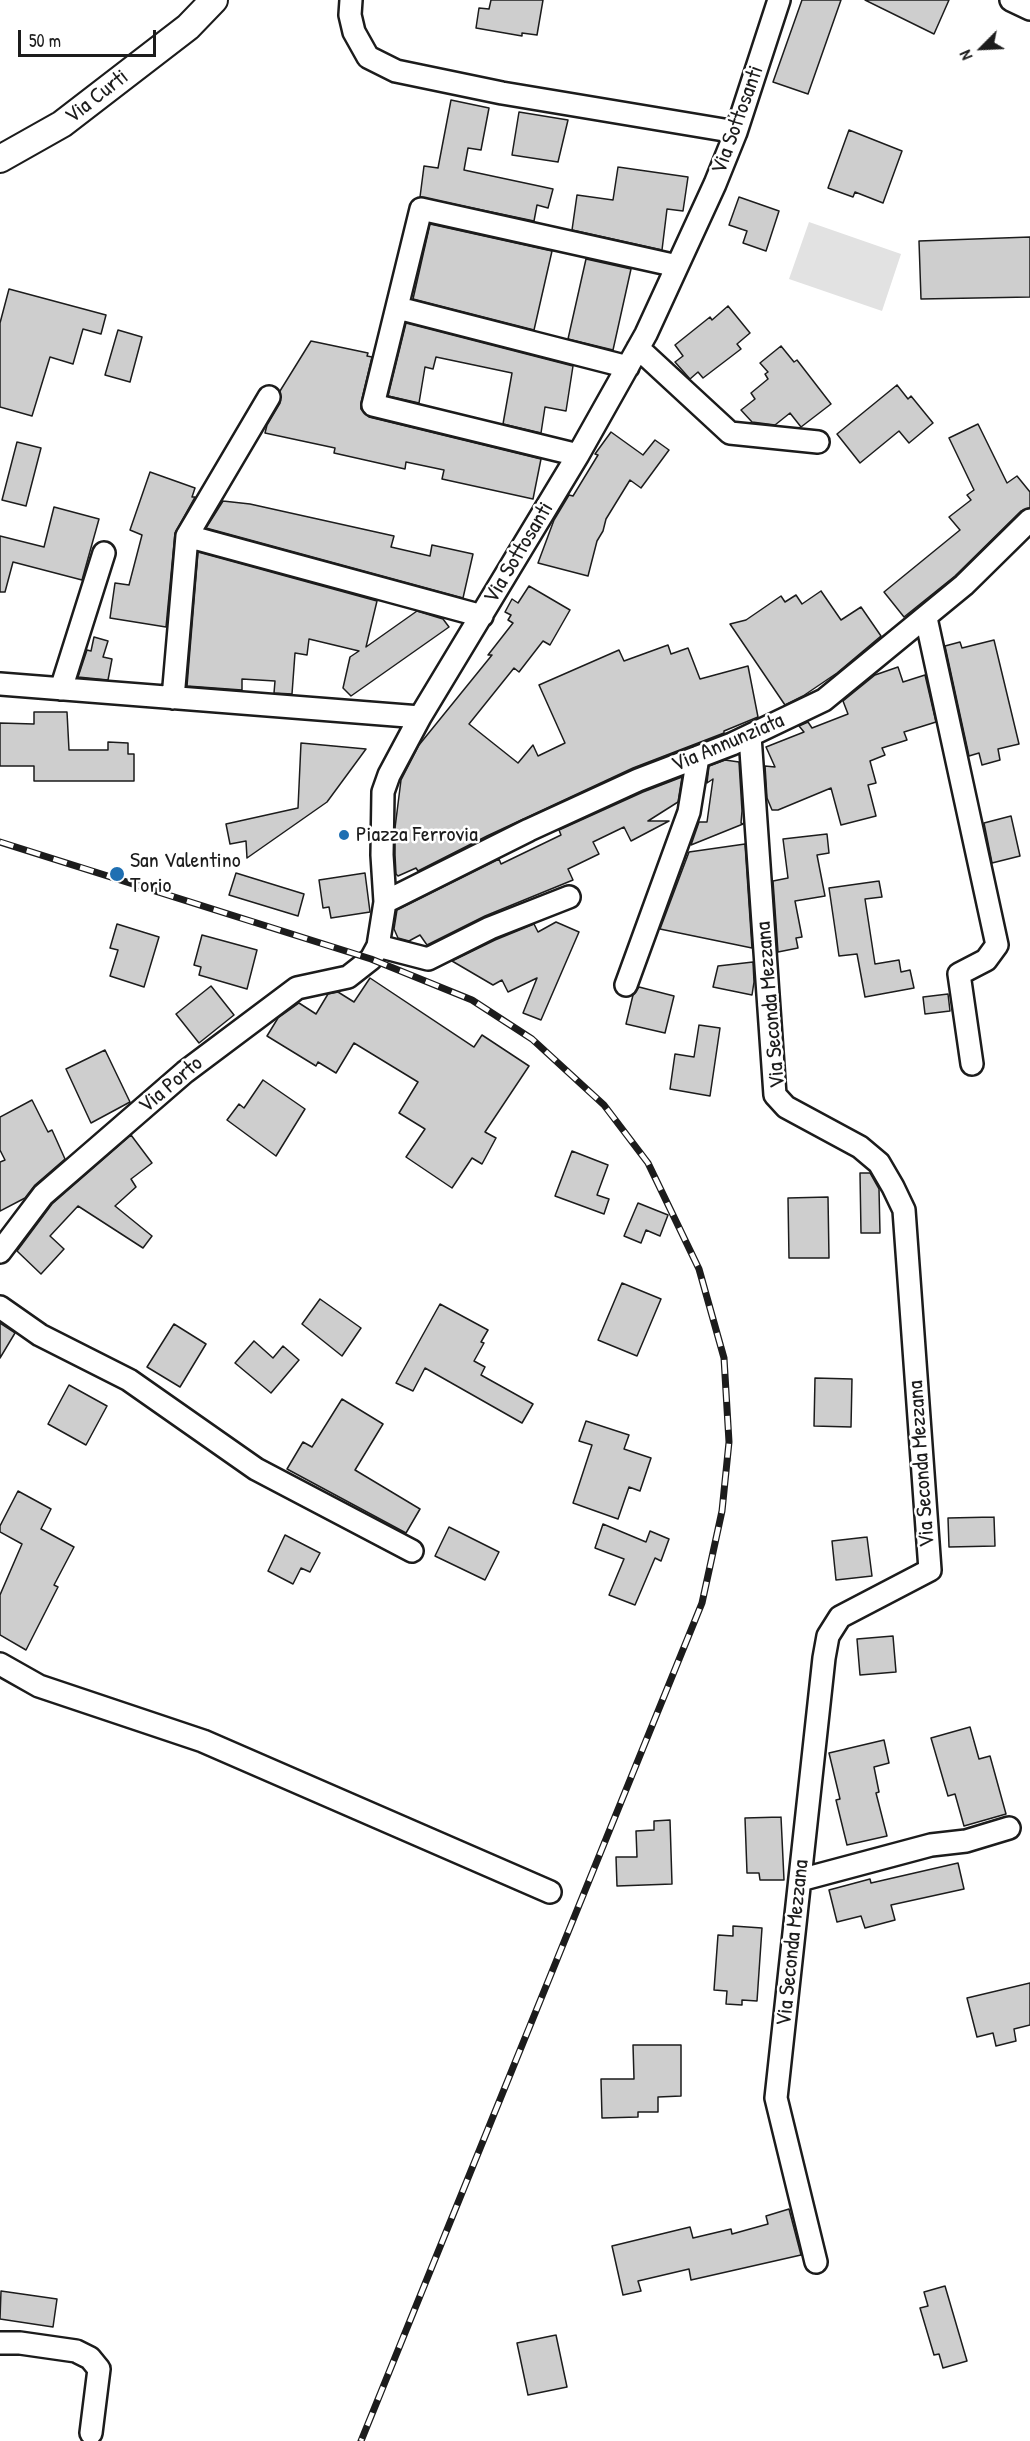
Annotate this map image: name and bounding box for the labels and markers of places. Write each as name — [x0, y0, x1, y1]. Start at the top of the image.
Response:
place label: Piazza Ferrovia — [356, 822, 478, 848]
marker: Piazza Ferrovia — [337, 828, 351, 842]
place label: San Valentino Torio — [130, 848, 241, 900]
marker: San Valentino Torio — [108, 865, 126, 883]

